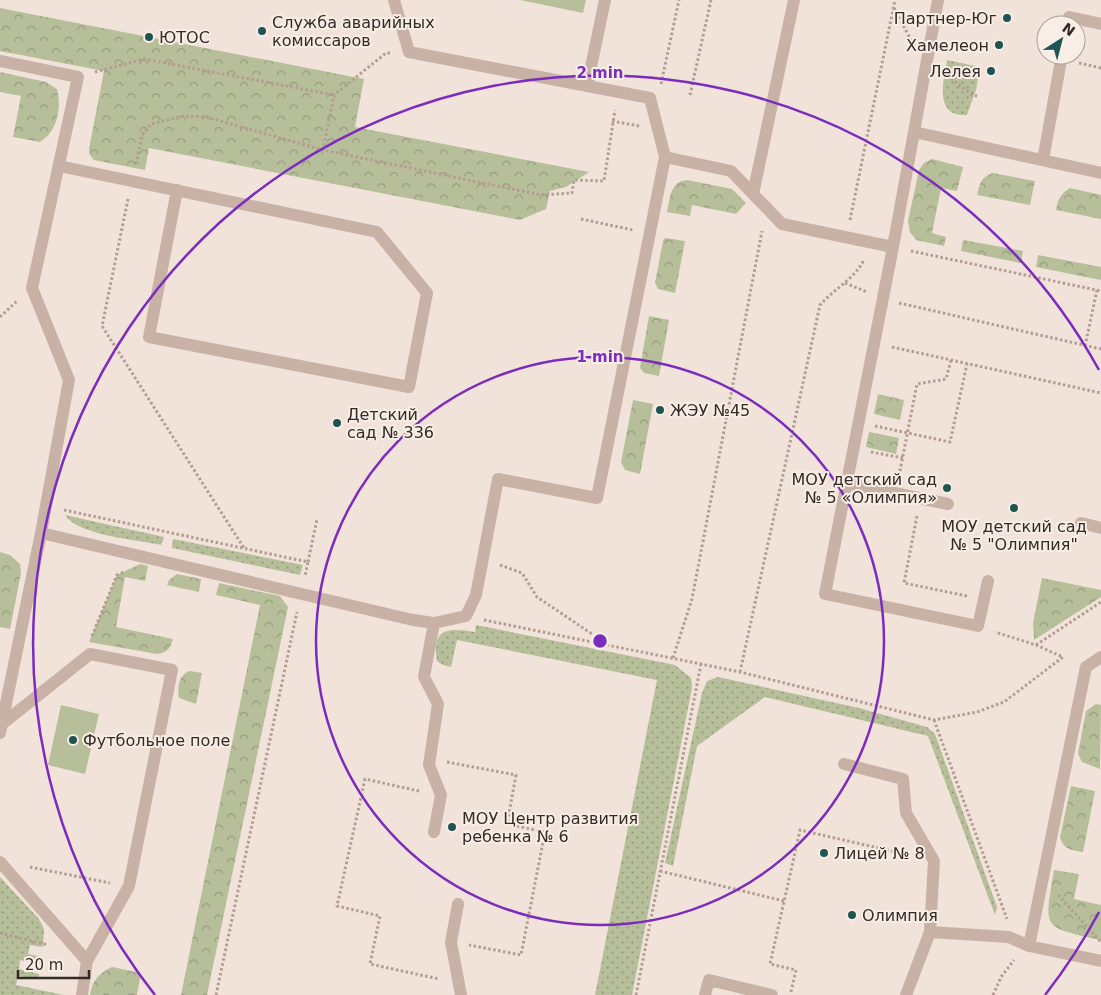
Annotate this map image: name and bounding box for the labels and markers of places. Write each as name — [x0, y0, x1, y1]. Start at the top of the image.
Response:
place label: Партнер-Юг — [894, 9, 997, 28]
marker: Партнер-Юг — [1001, 12, 1013, 24]
place label: Служба аварийных комиссаров — [272, 13, 435, 50]
marker: Служба аварийных комиссаров — [256, 25, 268, 37]
place label: ЮТОС — [159, 28, 210, 47]
marker: ЮТОС — [143, 31, 155, 43]
place label: Хамелеон — [906, 36, 989, 55]
marker: Хамелеон — [993, 39, 1005, 51]
place label: Лелея — [929, 62, 981, 81]
marker: Лелея — [985, 65, 997, 77]
place label: ЖЭУ №45 — [670, 401, 750, 420]
marker: ЖЭУ №45 — [654, 404, 666, 416]
place label: Детский сад № 336 — [347, 405, 434, 442]
marker: Детский сад № 336 — [331, 417, 343, 429]
place label: МОУ детский сад № 5 «Олимпия» — [792, 470, 937, 507]
marker: МОУ детский сад № 5 «Олимпия» — [941, 482, 953, 494]
marker: МОУ детский сад № 5 "Олимпия" — [1008, 502, 1020, 514]
place label: МОУ детский сад № 5 "Олимпия" — [941, 517, 1087, 554]
centre of rings — [591, 632, 609, 650]
place label: Футбольное поле — [83, 731, 230, 750]
marker: Футбольное поле — [67, 734, 79, 746]
place label: МОУ Центр развития ребенка № 6 — [462, 809, 638, 846]
marker: МОУ Центр развития ребенка № 6 — [446, 821, 458, 833]
place label: Лицей № 8 — [834, 844, 925, 863]
marker: Лицей № 8 — [818, 847, 830, 859]
place label: Олимпия — [862, 906, 938, 925]
marker: Олимпия — [846, 909, 858, 921]

